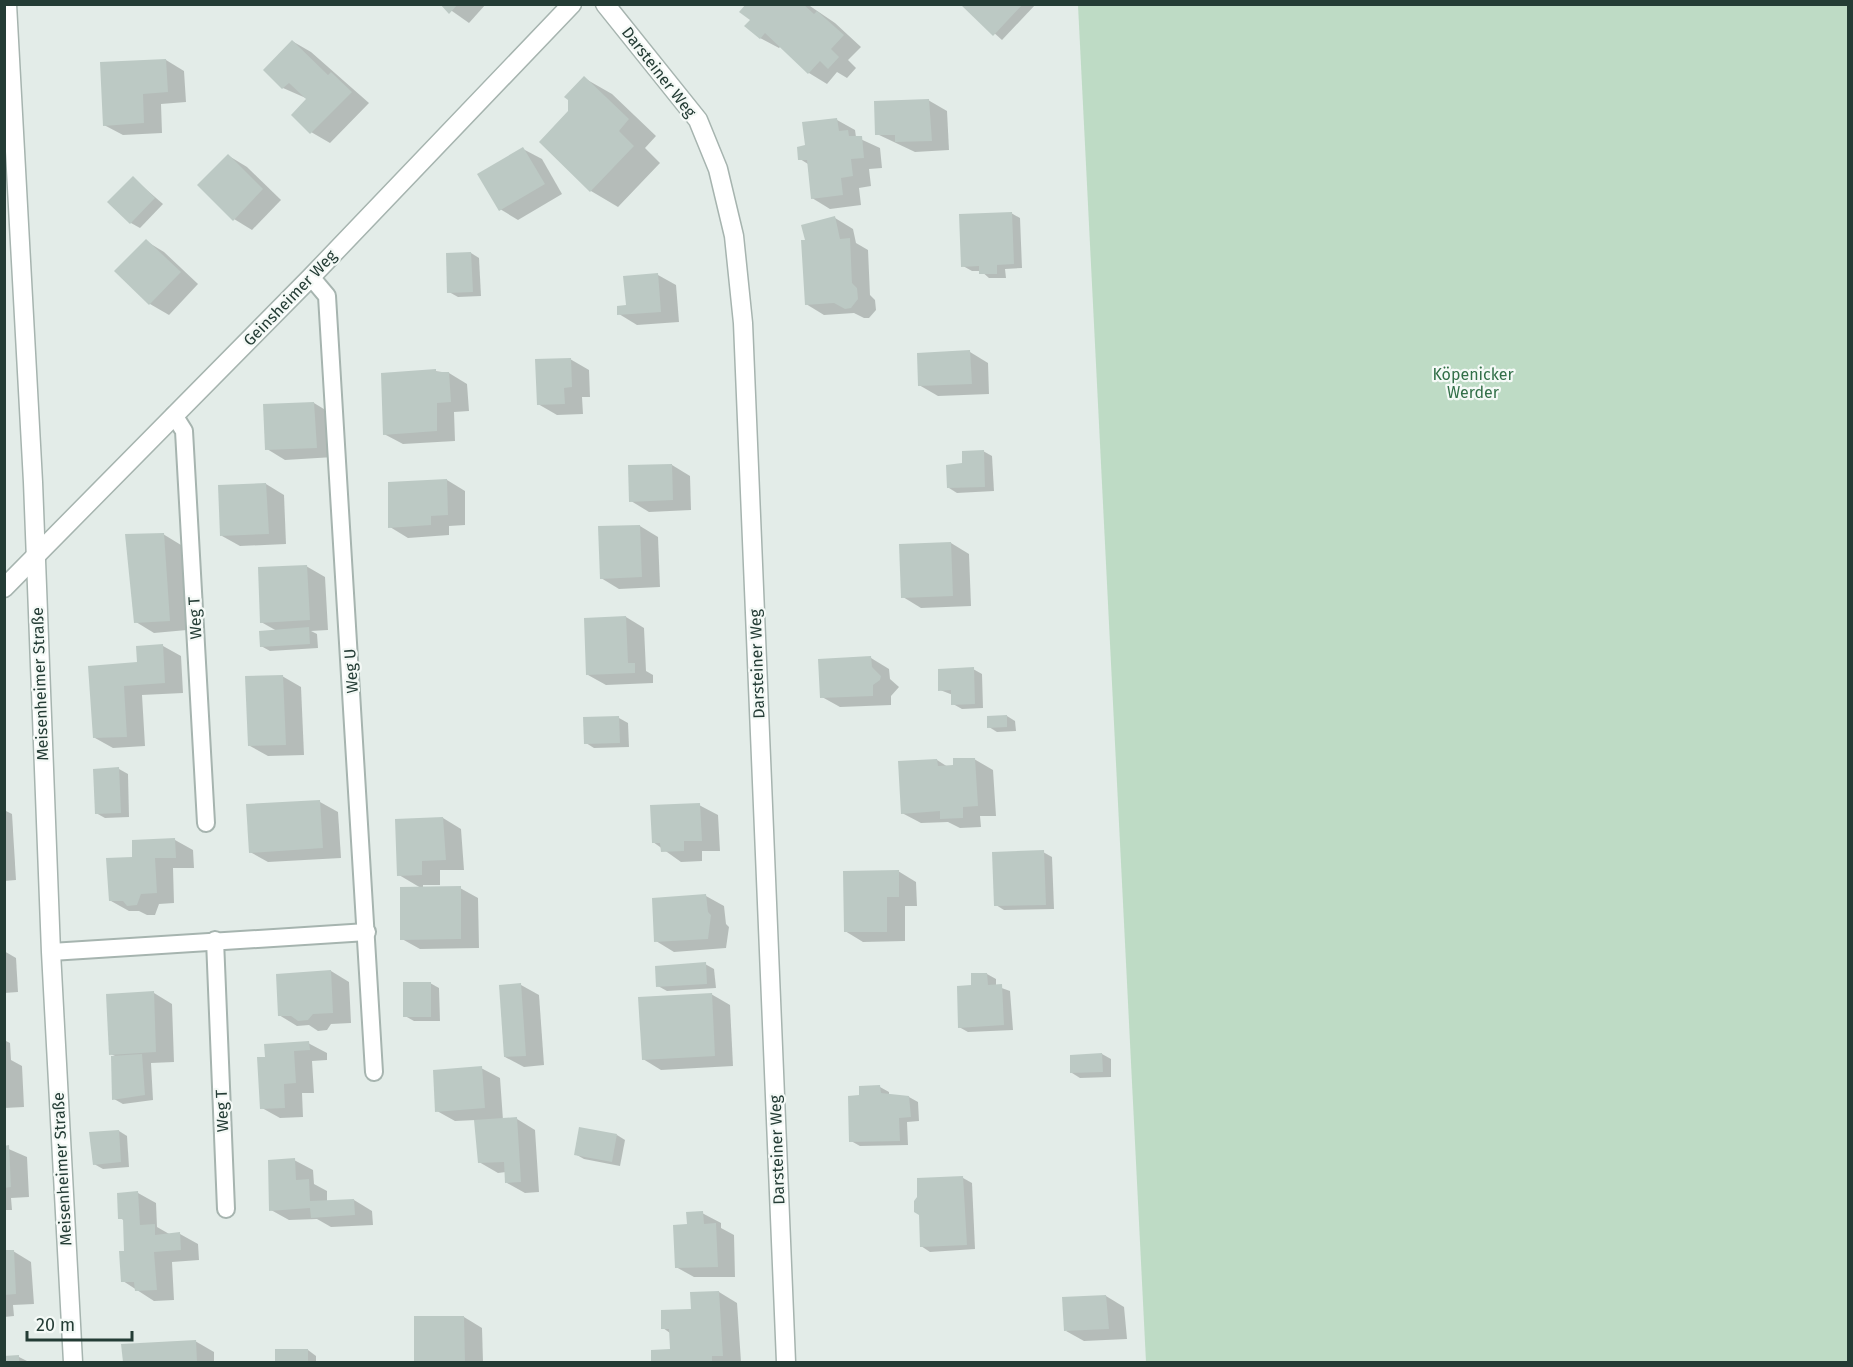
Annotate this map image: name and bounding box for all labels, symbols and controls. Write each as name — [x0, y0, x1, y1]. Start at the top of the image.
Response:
street label: Darsteiner Weg — [618, 23, 701, 122]
street label: Geinsheimer Weg — [239, 246, 341, 350]
park label: Köpenicker Werder — [1432, 365, 1514, 402]
street label: Weg T — [184, 596, 206, 640]
street label: Meisenheimer Straße — [28, 607, 52, 761]
street label: Darsteiner Weg — [746, 608, 768, 719]
street label: Weg U — [340, 648, 362, 694]
street label: Weg T — [212, 1089, 232, 1133]
street label: Meisenheimer Straße — [48, 1092, 76, 1246]
street label: Darsteiner Weg — [766, 1094, 788, 1205]
scale bar — [27, 1304, 132, 1342]
text: 20 m — [36, 1314, 75, 1336]

